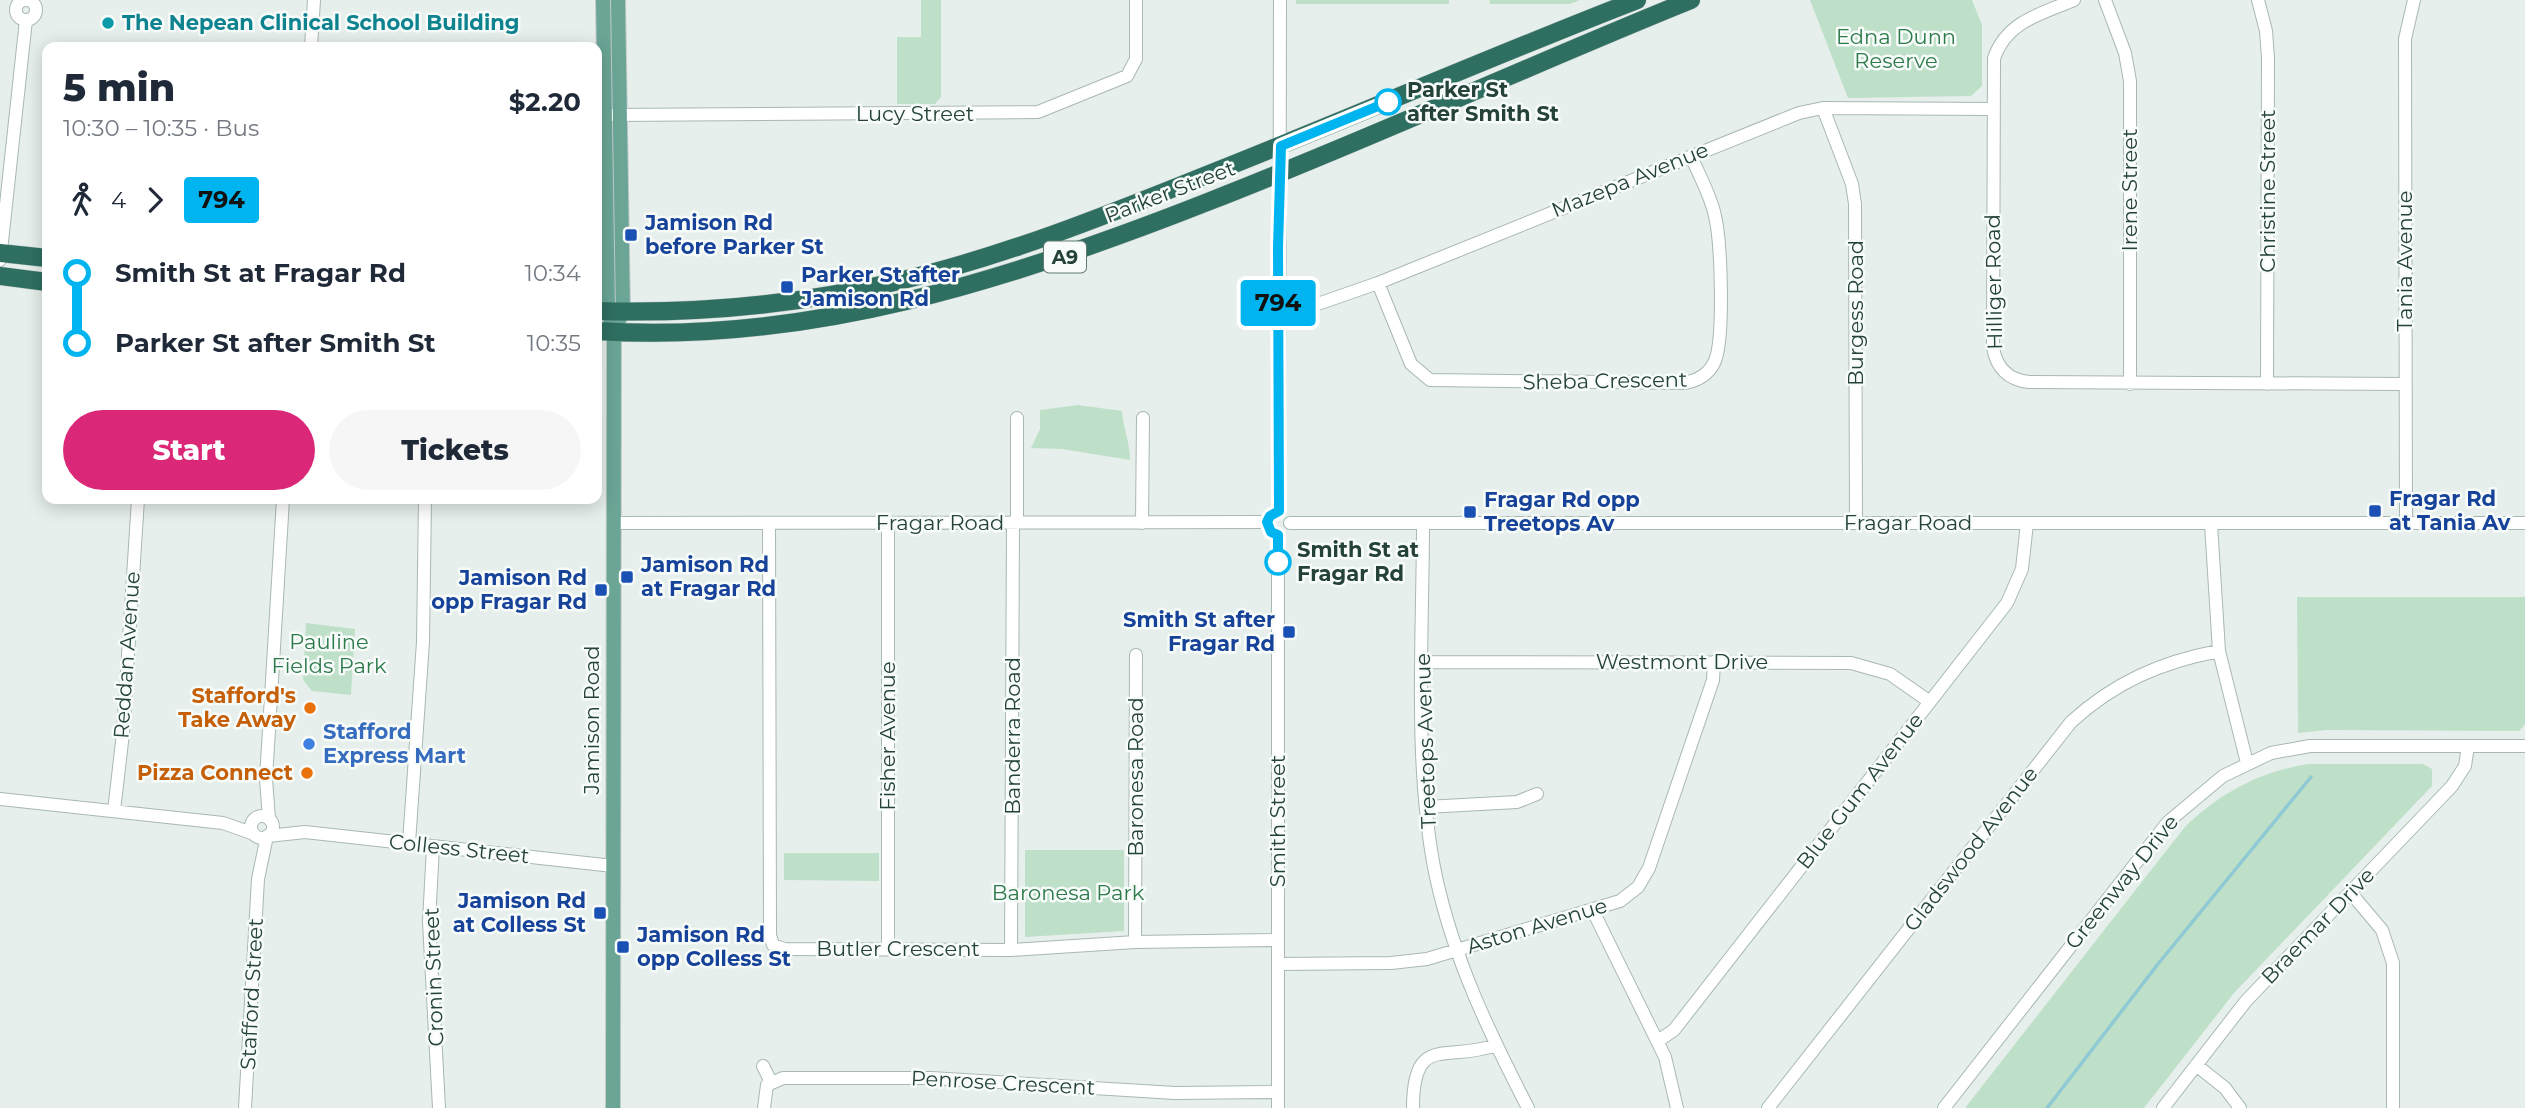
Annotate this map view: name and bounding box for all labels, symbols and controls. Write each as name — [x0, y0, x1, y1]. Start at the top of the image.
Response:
place label: The Nepean Clinical School Building — [122, 10, 520, 35]
marker: The Nepean Clinical School Building — [100, 15, 116, 31]
park label: Edna Dunn Reserve — [1836, 24, 1956, 73]
text: 5 min — [63, 64, 175, 111]
place label: Parker St after Smith St — [1407, 77, 1559, 126]
text: $2.20 — [509, 86, 581, 118]
marker: Parker St after Smith St — [1375, 89, 1401, 115]
street label: Lucy Street — [856, 101, 974, 126]
street label: Christine Street — [2255, 109, 2280, 273]
text: 10:30 – 10:35 · Bus — [63, 114, 259, 142]
street label: Irene Street — [2117, 128, 2142, 252]
street label: Mazepa Avenue — [1548, 137, 1712, 222]
street label: Parker Street — [1101, 155, 1239, 228]
icon: walk — [63, 181, 101, 219]
icon: forward — [136, 181, 174, 219]
text: 794 — [198, 185, 245, 214]
text: 4 — [111, 186, 126, 214]
street label: Tania Avenue — [2392, 191, 2417, 331]
place label: Jamison Rd before Parker St — [644, 210, 824, 259]
street label: Hilliger Road — [1980, 214, 2007, 350]
marker: Jamison Rd before Parker St — [623, 227, 639, 243]
street label: Burgess Road — [1843, 240, 1868, 386]
road number: A9 — [1044, 242, 1086, 272]
text: Smith St at Fragar Rd — [115, 257, 406, 289]
text: 10:34 — [524, 259, 581, 287]
place label: Parker St after Jamison Rd — [800, 262, 960, 311]
marker: Parker St after Jamison Rd — [779, 279, 795, 295]
line badge: 794 — [1238, 280, 1318, 326]
text: 794 — [1255, 288, 1301, 317]
text: Parker St after Smith St — [115, 327, 436, 359]
text: 10:35 — [527, 329, 581, 357]
street label: Sheba Crescent — [1522, 367, 1688, 394]
button: Start — [63, 410, 315, 490]
button: Tickets — [329, 410, 581, 490]
place label: Fragar Rd at Tania Av — [2389, 486, 2511, 535]
place label: Fragar Rd opp Treetops Av — [1484, 487, 1640, 536]
marker: Fragar Rd at Tania Av — [2367, 503, 2383, 519]
marker: Fragar Rd opp Treetops Av — [1462, 504, 1478, 520]
street label: Fragar Road — [876, 510, 1004, 535]
street label: Fragar Road — [1844, 510, 1972, 535]
place label: Smith St at Fragar Rd — [1297, 537, 1419, 586]
marker: Smith St at Fragar Rd — [1265, 549, 1291, 575]
place label: Jamison Rd at Fragar Rd — [640, 552, 776, 601]
place label: Jamison Rd opp Fragar Rd — [431, 565, 587, 614]
marker: Jamison Rd at Fragar Rd — [619, 569, 635, 585]
street label: Reddan Avenue — [108, 570, 145, 739]
marker: Jamison Rd opp Fragar Rd — [593, 582, 609, 598]
place label: Smith St after Fragar Rd — [1123, 607, 1275, 656]
marker: Smith St after Fragar Rd — [1281, 624, 1297, 640]
park label: Pauline Fields Park — [271, 629, 387, 678]
street label: Jamison Road — [579, 646, 604, 795]
street label: Westmont Drive — [1596, 649, 1768, 674]
street label: Treetops Avenue — [1410, 653, 1441, 829]
street label: Banderra Road — [1000, 657, 1025, 815]
street label: Fisher Avenue — [875, 661, 900, 811]
place label: Stafford's Take Away — [178, 683, 296, 732]
street label: Baronesa Road — [1123, 697, 1148, 857]
marker: Stafford's Take Away — [302, 700, 318, 716]
street label: Blue Gum Avenue — [1791, 708, 1928, 874]
place label: Stafford Express Mart — [323, 719, 466, 768]
marker: Stafford Express Mart — [301, 736, 317, 752]
street label: Smith Street — [1265, 755, 1290, 887]
place label: Pizza Connect — [137, 760, 293, 785]
street label: Gladswood Avenue — [1899, 761, 2043, 936]
marker: Pizza Connect — [299, 765, 315, 781]
street label: Greenway Drive — [2060, 809, 2183, 954]
street label: Colless Street — [388, 829, 530, 868]
street label: Braemar Drive — [2256, 862, 2379, 989]
park label: Baronesa Park — [992, 880, 1145, 905]
place label: Jamison Rd at Colless St — [453, 888, 586, 937]
street label: Aston Avenue — [1464, 892, 1610, 959]
marker: Jamison Rd at Colless St — [592, 905, 608, 921]
street label: Cronin Street — [419, 907, 448, 1047]
street label: Stafford Street — [235, 917, 268, 1071]
place label: Jamison Rd opp Colless St — [636, 922, 791, 971]
street label: Butler Crescent — [816, 936, 980, 961]
marker: Jamison Rd opp Colless St — [615, 939, 631, 955]
street label: Penrose Crescent — [910, 1065, 1096, 1100]

